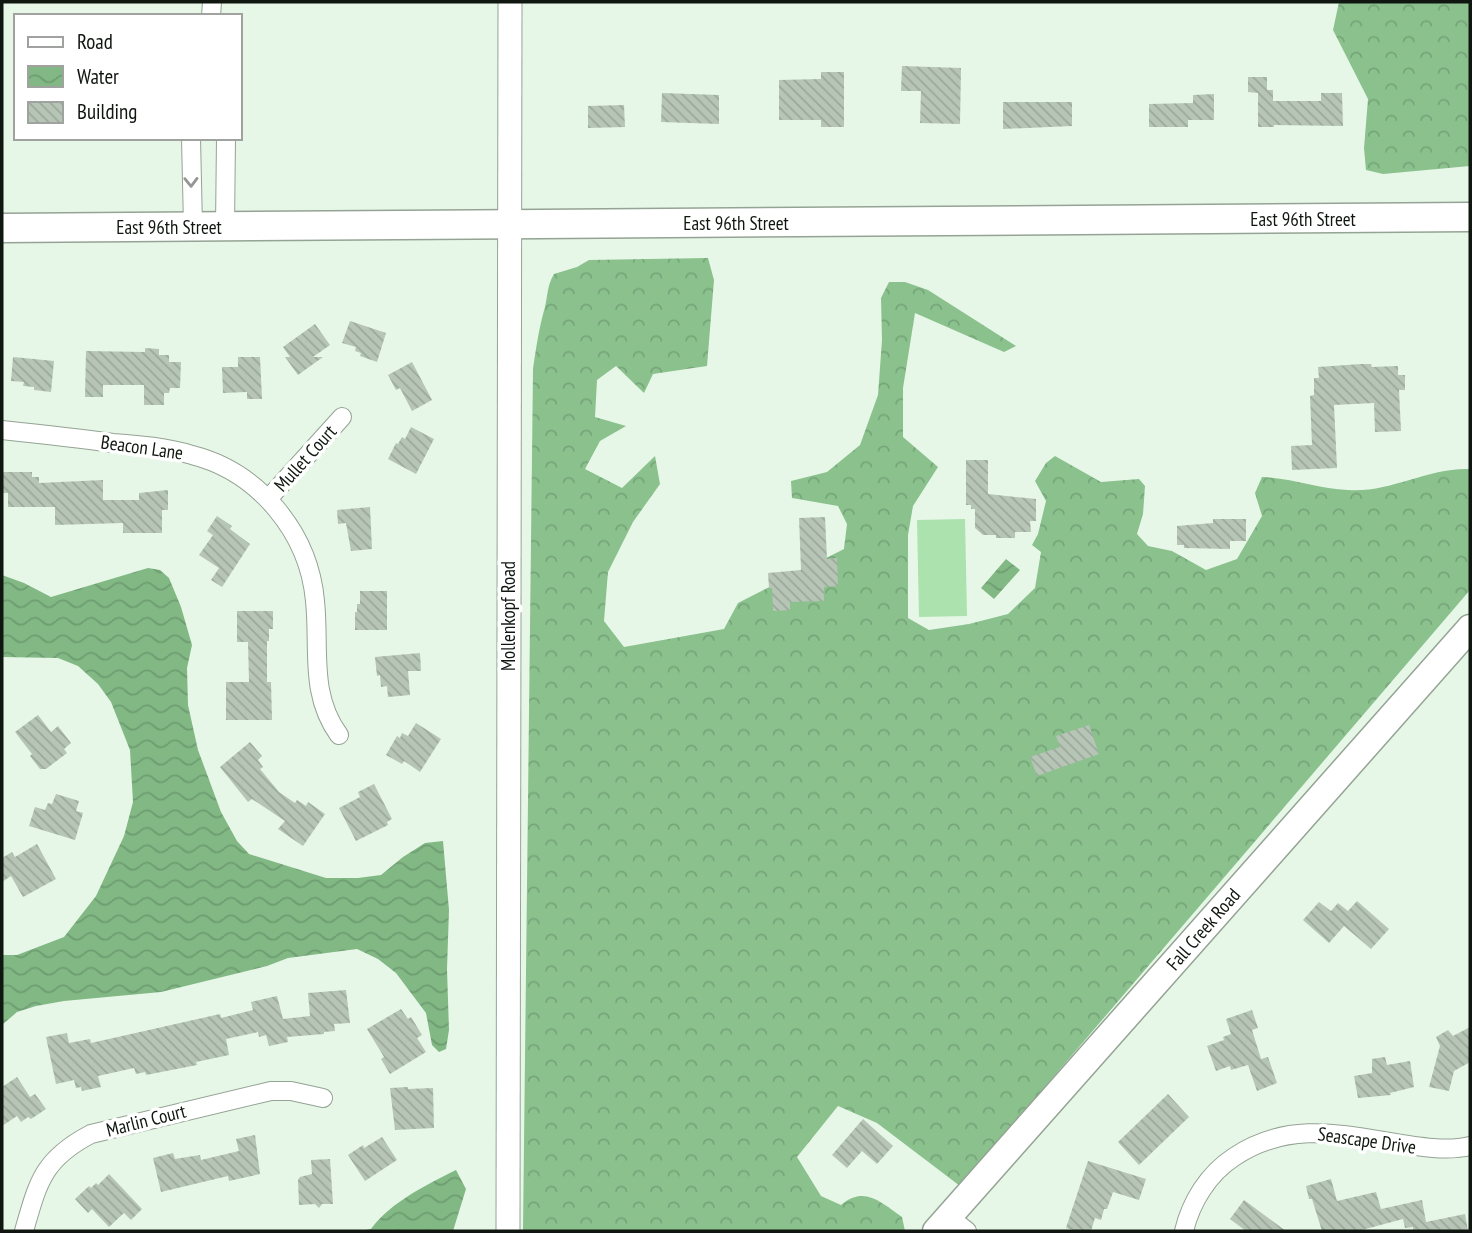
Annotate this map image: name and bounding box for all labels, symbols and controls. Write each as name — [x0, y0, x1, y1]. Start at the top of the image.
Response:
legend — [14, 14, 242, 140]
text: Road — [77, 28, 113, 55]
text: Water — [77, 63, 119, 90]
text: Building — [77, 98, 137, 125]
one-way arrow — [184, 177, 199, 188]
street label: East 96th Street — [1250, 207, 1357, 231]
street label: East 96th Street — [683, 211, 790, 235]
street label: East 96th Street — [116, 215, 223, 239]
street label: Mullet Court — [269, 419, 342, 496]
street label: Beacon Lane — [99, 429, 185, 465]
street label: Mollenkopf Road — [496, 561, 520, 671]
street label: Fall Creek Road — [1161, 883, 1245, 975]
street label: Marlin Court — [104, 1098, 189, 1141]
street label: Seascape Drive — [1316, 1121, 1418, 1159]

